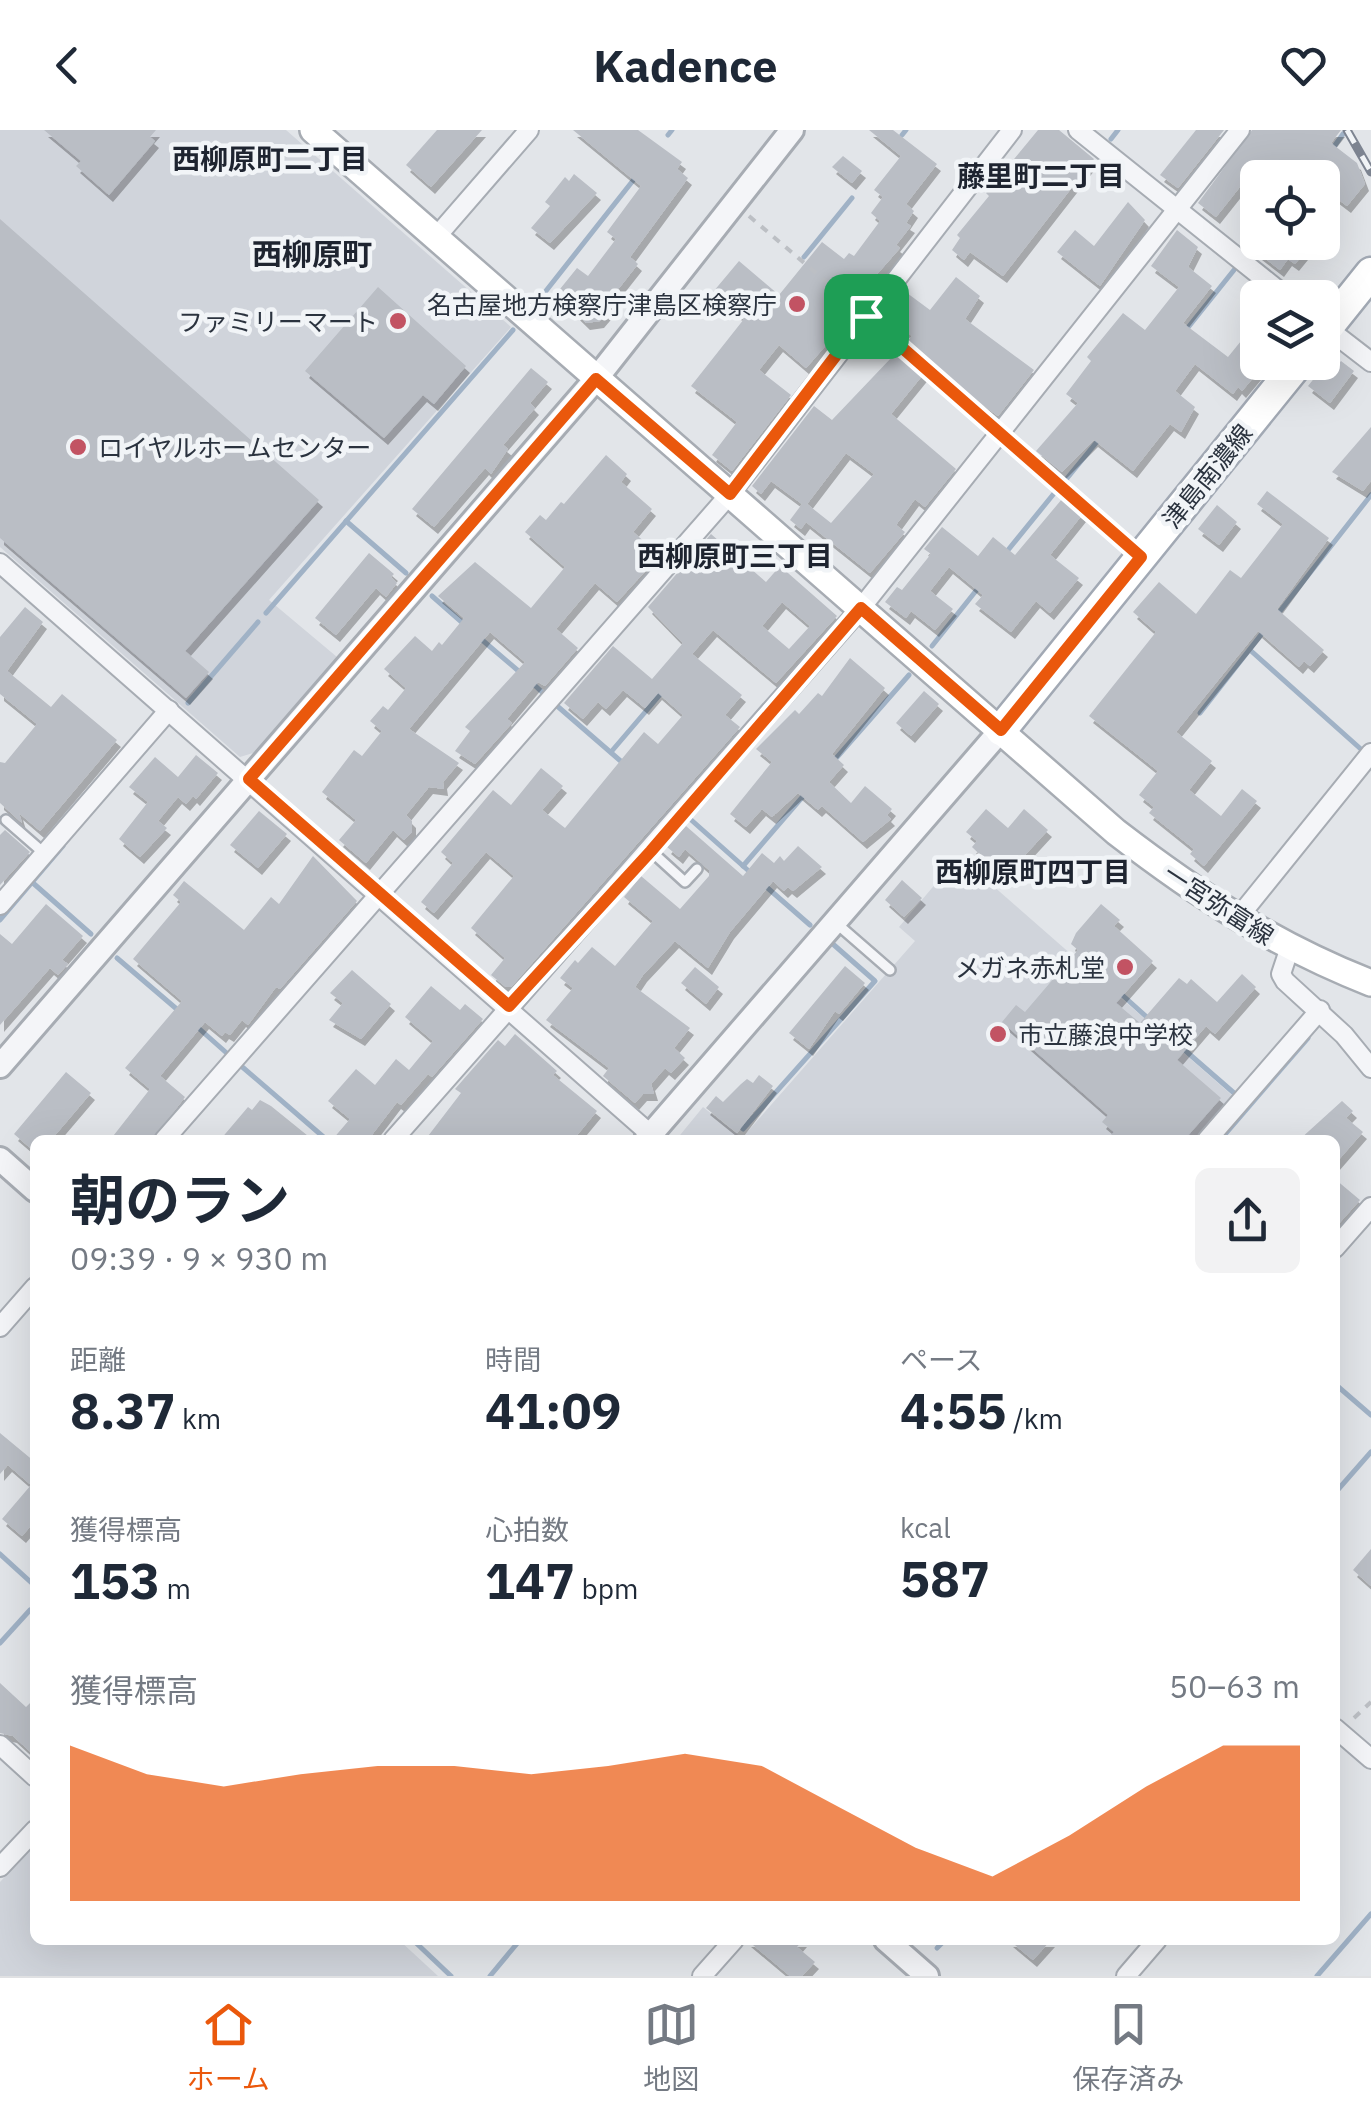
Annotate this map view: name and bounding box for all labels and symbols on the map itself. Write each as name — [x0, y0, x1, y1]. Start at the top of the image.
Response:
district label: 西柳原町二丁目 — [172, 140, 368, 177]
district label: 藤里町二丁目 — [957, 157, 1125, 194]
district label: 西柳原町 — [252, 234, 372, 273]
pin — [824, 274, 909, 359]
place label: 名古屋地方検察庁津島区検察庁 — [427, 288, 777, 321]
marker: 名古屋地方検察庁津島区検察庁 — [786, 293, 808, 315]
place label: ファミリーマート — [178, 305, 378, 338]
marker: ファミリーマート — [387, 310, 409, 332]
street label: 津島南濃線 — [1155, 417, 1259, 535]
place label: ロイヤルホームセンター — [98, 431, 372, 464]
marker: ロイヤルホームセンター — [67, 436, 89, 458]
district label: 西柳原町三丁目 — [637, 537, 833, 574]
district label: 西柳原町四丁目 — [935, 853, 1131, 890]
street label: 一宮弥富線 — [1158, 856, 1280, 952]
place label: メガネ赤札堂 — [955, 951, 1105, 984]
marker: メガネ赤札堂 — [1114, 956, 1136, 978]
place label: 市立藤浪中学校 — [1018, 1018, 1193, 1051]
marker: 市立藤浪中学校 — [987, 1023, 1009, 1045]

